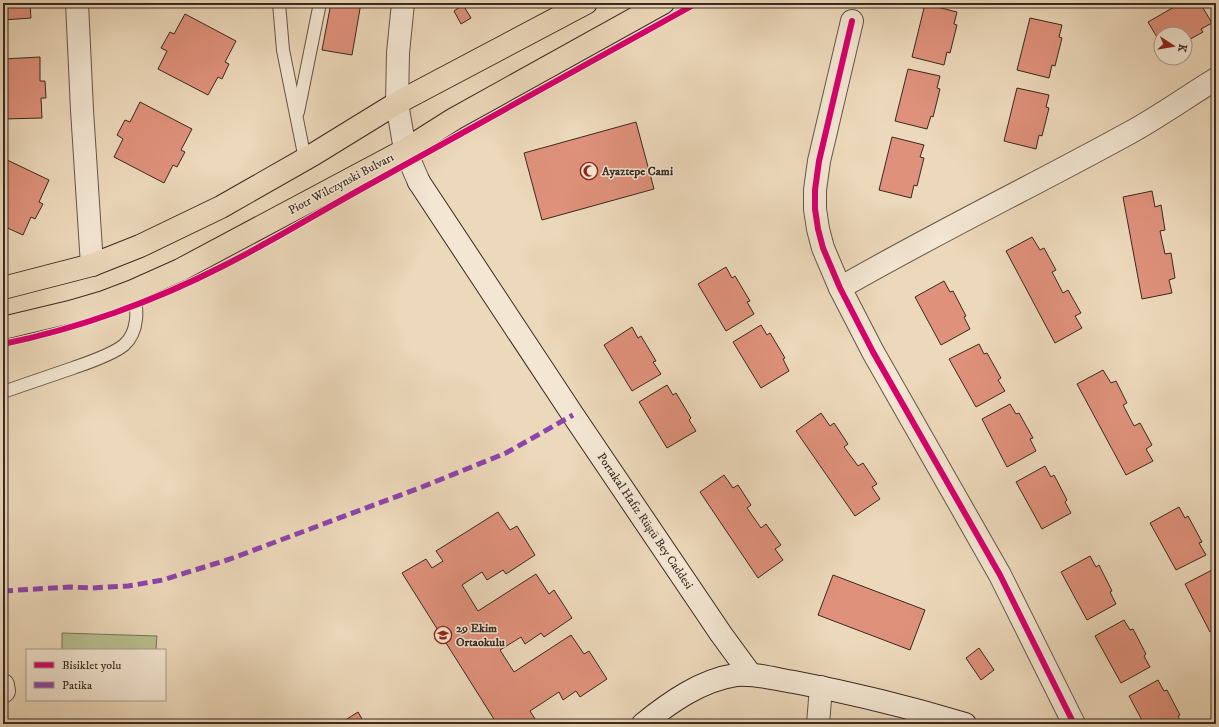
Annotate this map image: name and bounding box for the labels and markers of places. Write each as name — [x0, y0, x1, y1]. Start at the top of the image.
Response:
mosque icon: Ayaztepe Cami — [579, 161, 599, 181]
place label: Ayaztepe Cami — [601, 164, 673, 179]
place label: 29 Ekim Ortaokulu — [456, 621, 505, 650]
school or university icon: 29 Ekim Ortaokulu — [433, 625, 453, 645]

